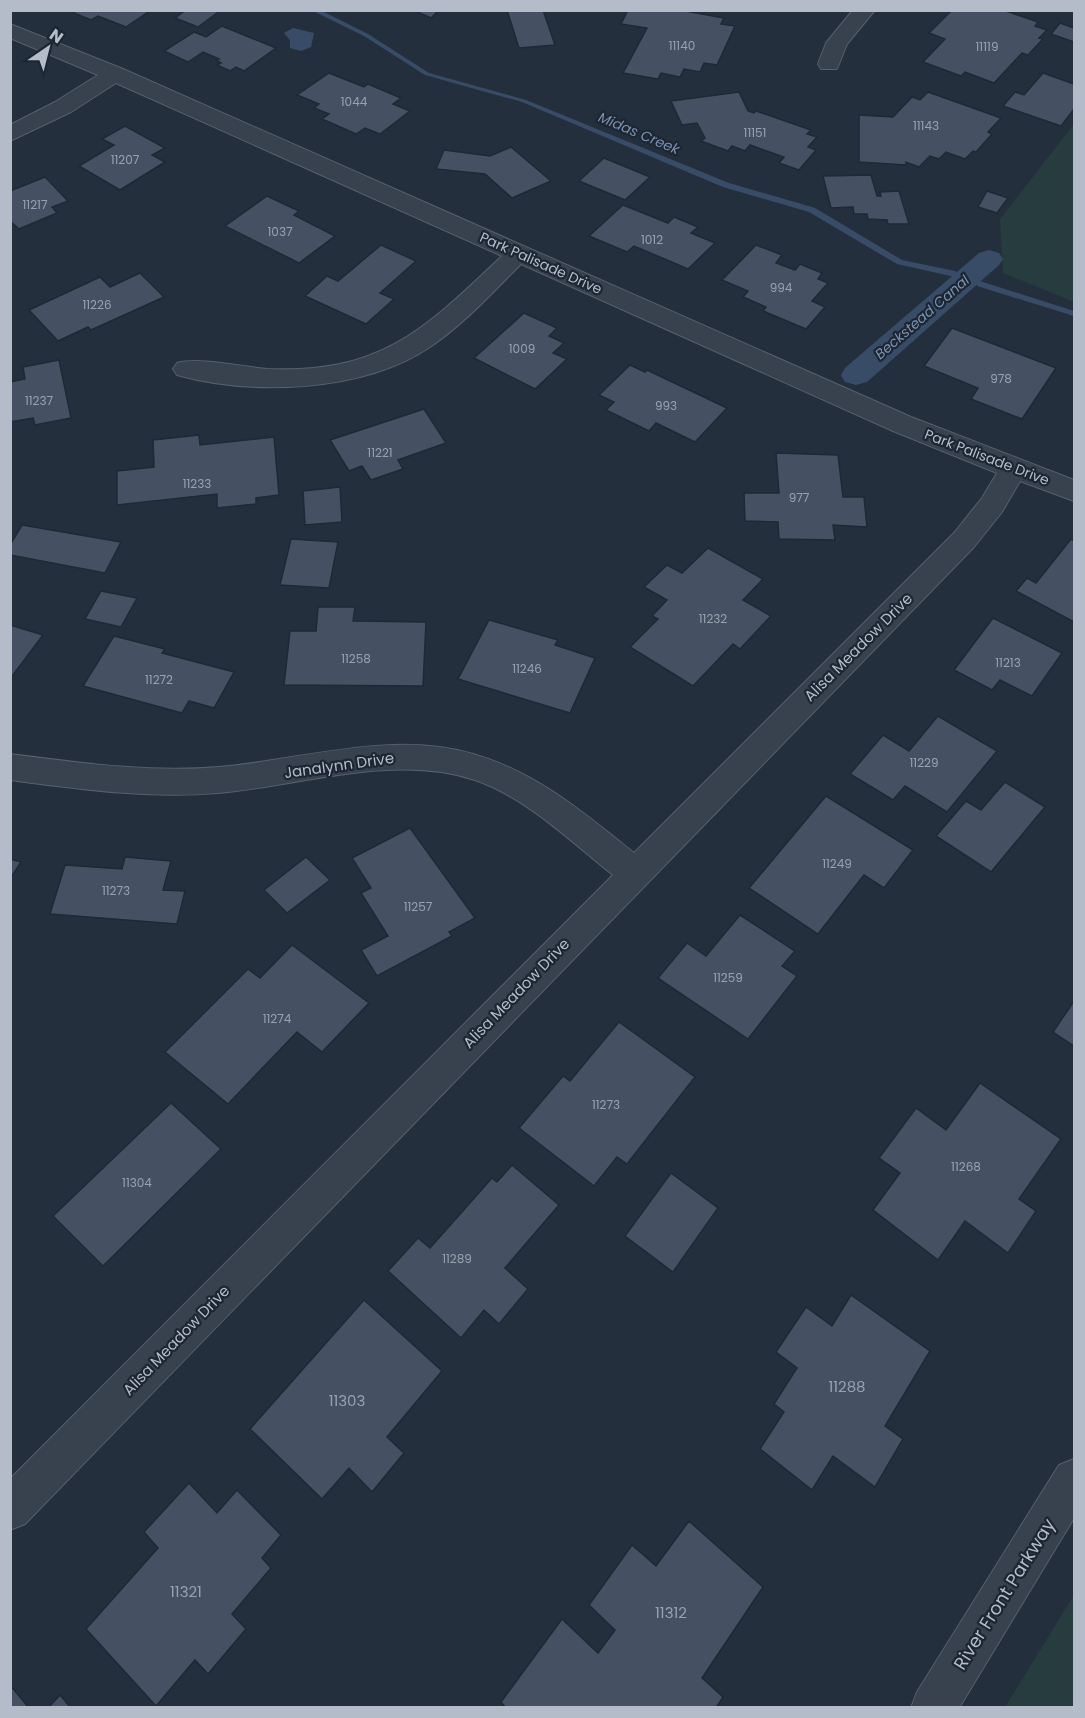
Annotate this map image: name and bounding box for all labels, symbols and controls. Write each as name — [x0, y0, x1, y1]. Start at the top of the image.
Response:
north arrow — [18, 18, 78, 78]
text: N — [45, 23, 68, 49]
house number: 11140 — [669, 37, 695, 54]
house number: 11119 — [976, 38, 998, 55]
house number: 1044 — [341, 93, 368, 110]
water label: Midas Creek — [595, 107, 683, 159]
house number: 11143 — [913, 117, 939, 134]
house number: 11151 — [744, 124, 766, 141]
house number: 11207 — [111, 151, 140, 168]
house number: 11217 — [23, 196, 48, 213]
house number: 1037 — [268, 223, 293, 240]
street label: Park Palisade Drive — [477, 227, 606, 299]
house number: 1012 — [641, 231, 663, 248]
water label: Beckstead Canal — [870, 270, 974, 364]
house number: 994 — [770, 279, 793, 296]
house number: 11226 — [82, 296, 112, 313]
house number: 1009 — [509, 340, 535, 357]
house number: 978 — [990, 370, 1012, 387]
house number: 11237 — [25, 392, 54, 409]
house number: 993 — [655, 397, 677, 414]
street label: Park Palisade Drive — [922, 424, 1052, 490]
house number: 11221 — [367, 444, 393, 461]
house number: 11233 — [183, 475, 211, 492]
house number: 977 — [789, 489, 810, 506]
street label: Alisa Meadow Drive — [799, 588, 917, 706]
house number: 11232 — [699, 610, 727, 627]
house number: 11258 — [341, 650, 371, 667]
house number: 11213 — [995, 654, 1021, 671]
house number: 11246 — [512, 660, 542, 677]
house number: 11272 — [145, 671, 173, 688]
street label: Janalynn Drive — [283, 747, 395, 783]
house number: 11229 — [909, 754, 939, 771]
house number: 11249 — [822, 855, 852, 872]
house number: 11273 — [102, 882, 130, 899]
house number: 11257 — [404, 898, 433, 915]
street label: Alisa Meadow Drive — [458, 933, 574, 1053]
house number: 11259 — [713, 969, 743, 986]
house number: 11274 — [263, 1010, 292, 1027]
house number: 11273 — [592, 1096, 620, 1113]
house number: 11268 — [951, 1158, 981, 1175]
house number: 11304 — [122, 1174, 152, 1191]
house number: 11289 — [442, 1250, 472, 1267]
street label: Alisa Meadow Drive — [118, 1280, 234, 1400]
house number: 11288 — [828, 1376, 866, 1397]
house number: 11303 — [329, 1390, 365, 1411]
street label: River Front Parkway — [947, 1514, 1061, 1674]
house number: 11321 — [170, 1581, 202, 1602]
house number: 11312 — [655, 1602, 687, 1623]

